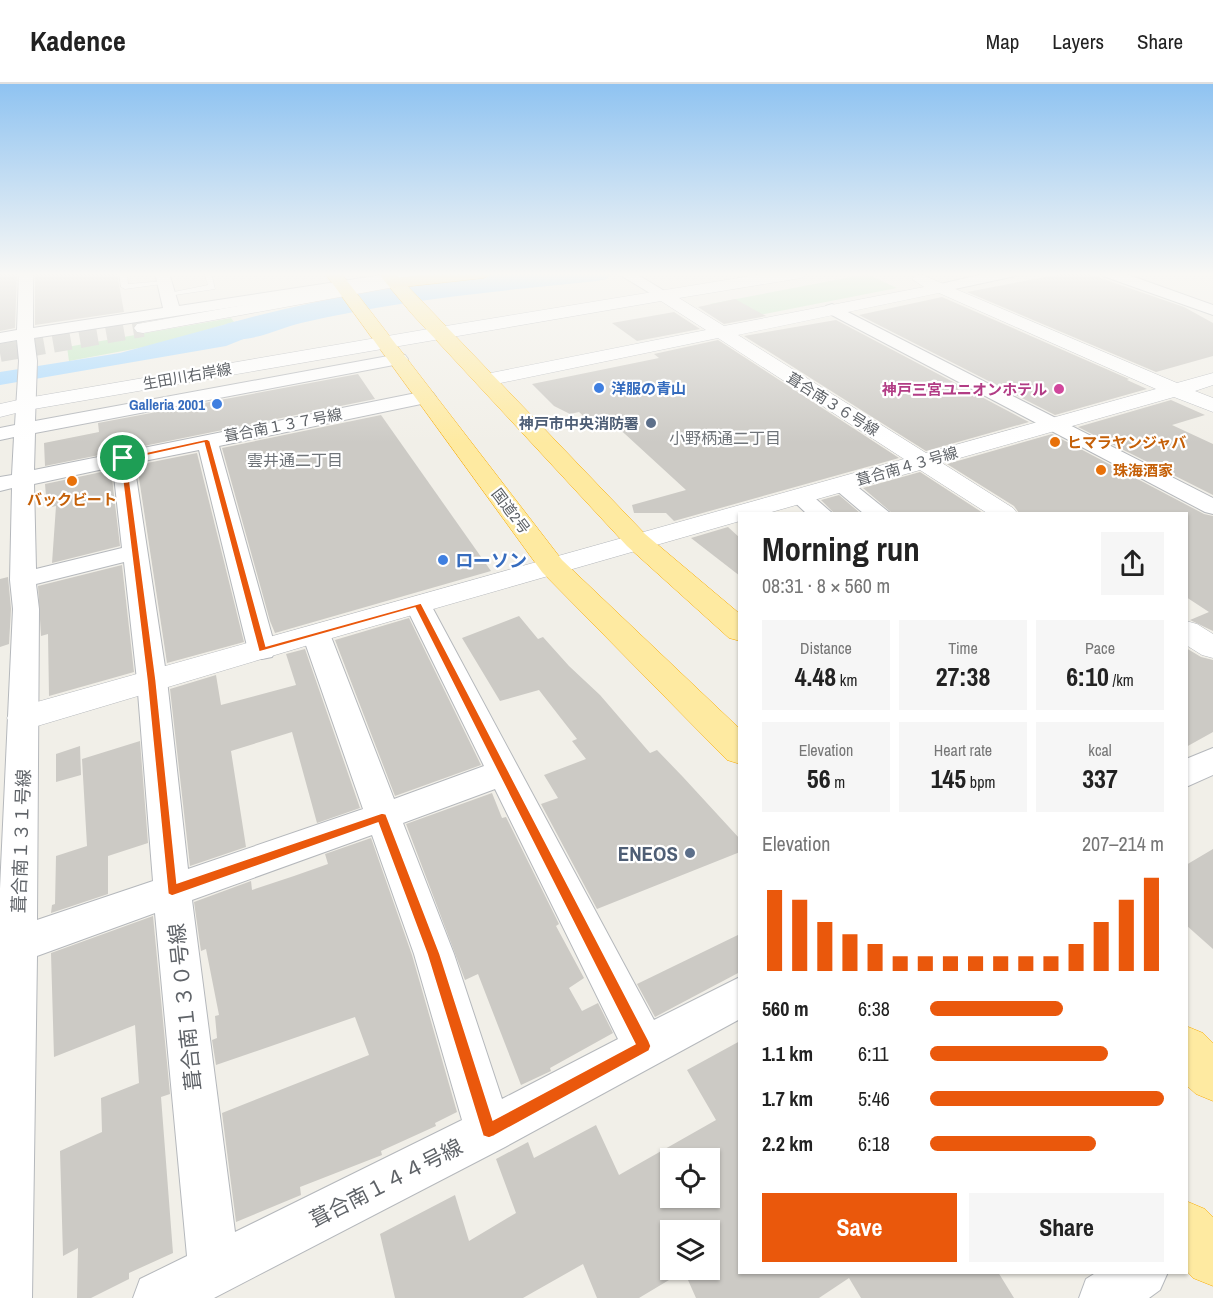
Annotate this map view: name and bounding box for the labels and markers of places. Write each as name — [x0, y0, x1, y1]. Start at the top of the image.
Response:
place label: 洋服の青山 — [611, 378, 686, 399]
place label: 神戸三宮ユニオンホテル — [881, 379, 1047, 400]
marker: 洋服の青山 — [592, 381, 606, 395]
marker: 神戸三宮ユニオンホテル — [1052, 382, 1066, 396]
place label: Galleria 2001 — [129, 394, 205, 415]
marker: Galleria 2001 — [210, 397, 224, 411]
place label: 神戸市中央消防署 — [518, 413, 639, 434]
marker: 神戸市中央消防署 — [644, 416, 658, 430]
pin — [97, 432, 148, 483]
place label: ヒマラヤンジャバ — [1067, 432, 1186, 453]
marker: ヒマラヤンジャバ — [1048, 435, 1062, 449]
place label: 珠海酒家 — [1113, 460, 1173, 481]
marker: 珠海酒家 — [1094, 463, 1108, 477]
marker: バックビート — [65, 474, 79, 488]
place label: バックビート — [27, 489, 117, 510]
place label: ローソン — [455, 548, 527, 573]
marker: ローソン — [436, 553, 450, 567]
place label: ENEOS — [618, 839, 678, 868]
marker: ENEOS — [683, 846, 697, 860]

